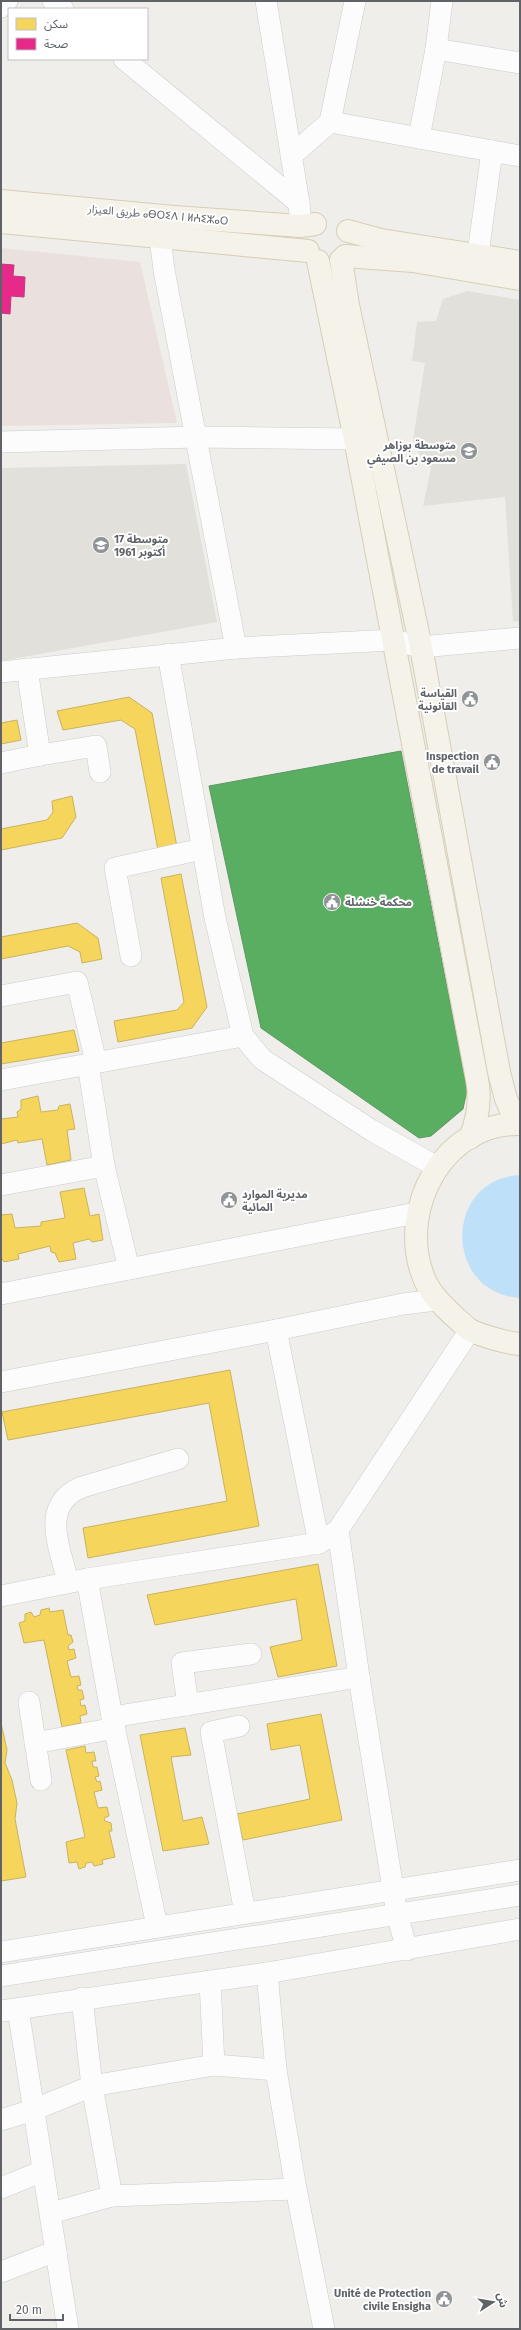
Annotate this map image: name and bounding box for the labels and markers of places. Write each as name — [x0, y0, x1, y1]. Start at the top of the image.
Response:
place label: متوسطة بوزاهر مسعود بن الصيفي — [367, 439, 456, 467]
school or university icon: متوسطة بوزاهر مسعود بن الصيفي — [459, 441, 479, 461]
place label: متوسطة 17 أكتوبر 1961 — [114, 533, 169, 559]
school or university icon: متوسطة 17 أكتوبر 1961 — [91, 535, 111, 555]
place label: القياسة القانونية — [418, 687, 457, 713]
public building icon: القياسة القانونية — [460, 689, 480, 709]
place label: Inspection de travail — [426, 750, 480, 776]
public building icon: Inspection de travail — [482, 752, 502, 772]
public building icon: محكمة خنشلة — [322, 892, 342, 912]
place label: محكمة خنشلة — [345, 896, 412, 909]
place label: مديرية الموارد المائية — [242, 1188, 308, 1214]
public building icon: مديرية الموارد المائية — [219, 1190, 239, 1210]
place label: Unité de Protection civile Ensigha — [334, 2287, 431, 2313]
public building icon: Unité de Protection civile Ensigha — [434, 2289, 454, 2309]

